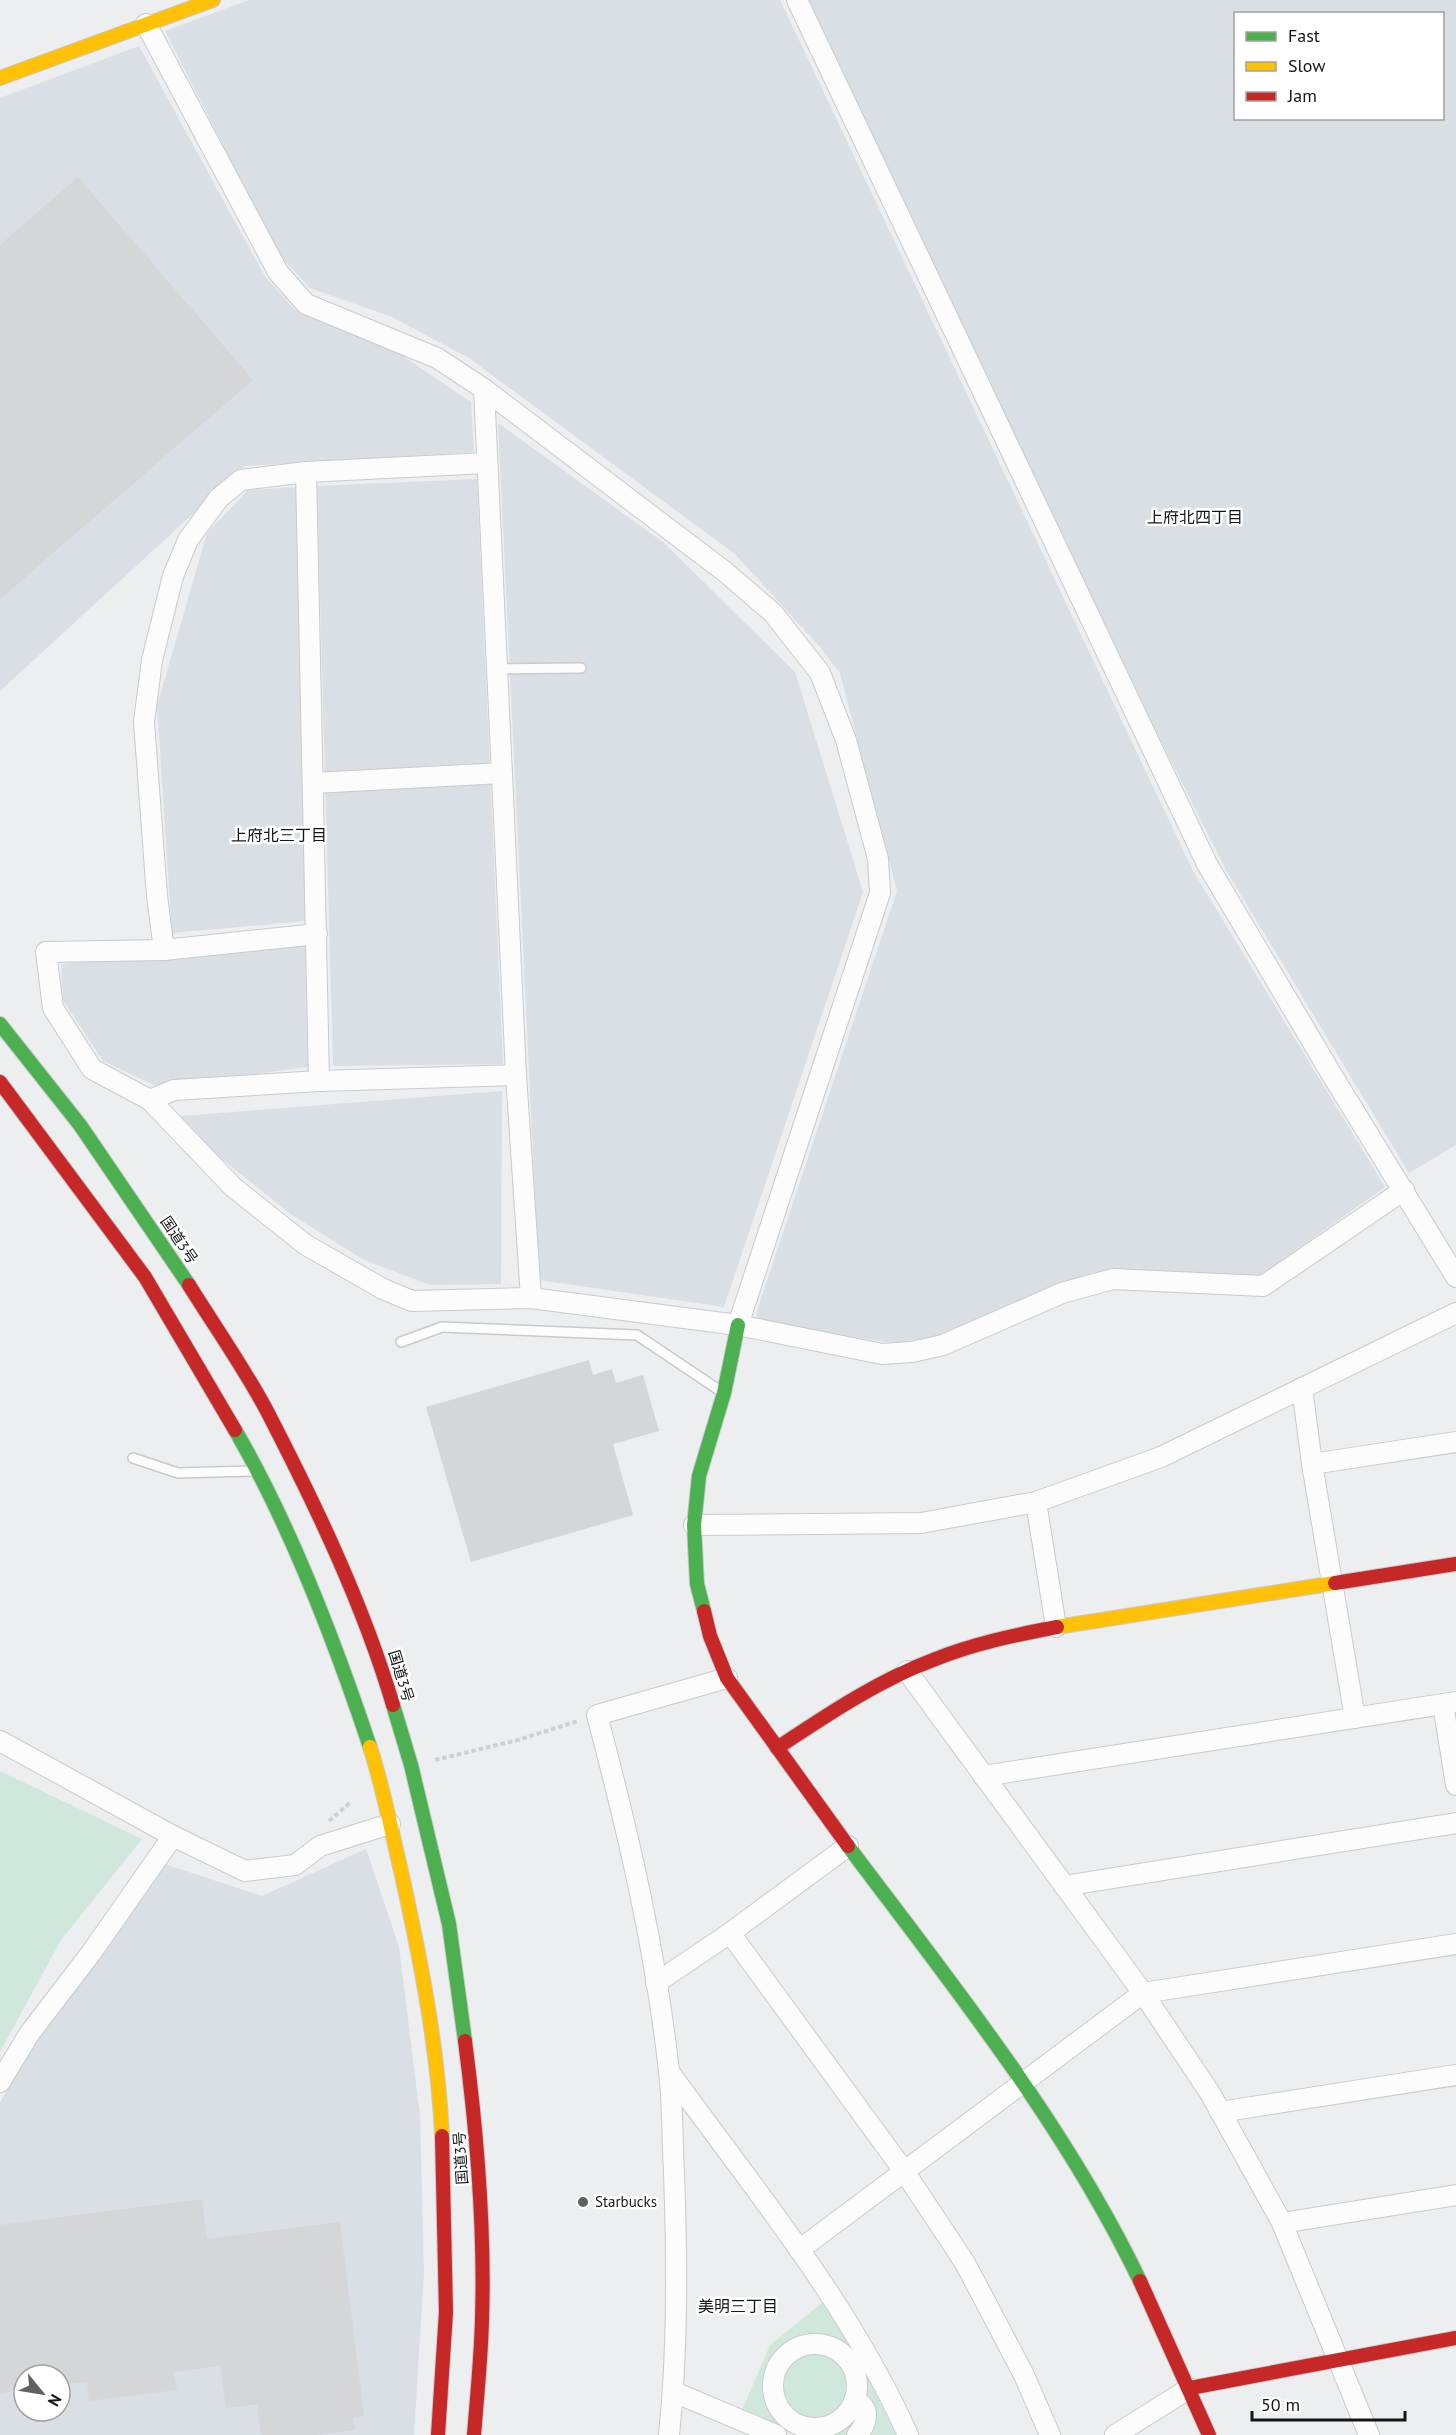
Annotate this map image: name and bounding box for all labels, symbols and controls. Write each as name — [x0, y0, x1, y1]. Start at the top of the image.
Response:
legend — [1234, 12, 1444, 120]
text: Fast — [1288, 24, 1320, 47]
text: Slow — [1288, 54, 1326, 77]
text: Jam — [1287, 84, 1317, 107]
district label: 上府北四丁目 — [1147, 507, 1243, 527]
district label: 上府北三丁目 — [231, 825, 327, 845]
street label: 国道3号 — [157, 1212, 202, 1267]
street label: 国道3号 — [385, 1648, 418, 1704]
street label: 国道3号 — [449, 2131, 472, 2185]
place label: Starbucks — [595, 2192, 657, 2211]
marker: Starbucks — [576, 2195, 590, 2209]
district label: 美明三丁目 — [698, 2296, 778, 2316]
north arrow — [12, 2363, 72, 2423]
scale bar — [1252, 2384, 1405, 2422]
text: N — [44, 2391, 66, 2410]
text: 50 m — [1261, 2393, 1300, 2416]

